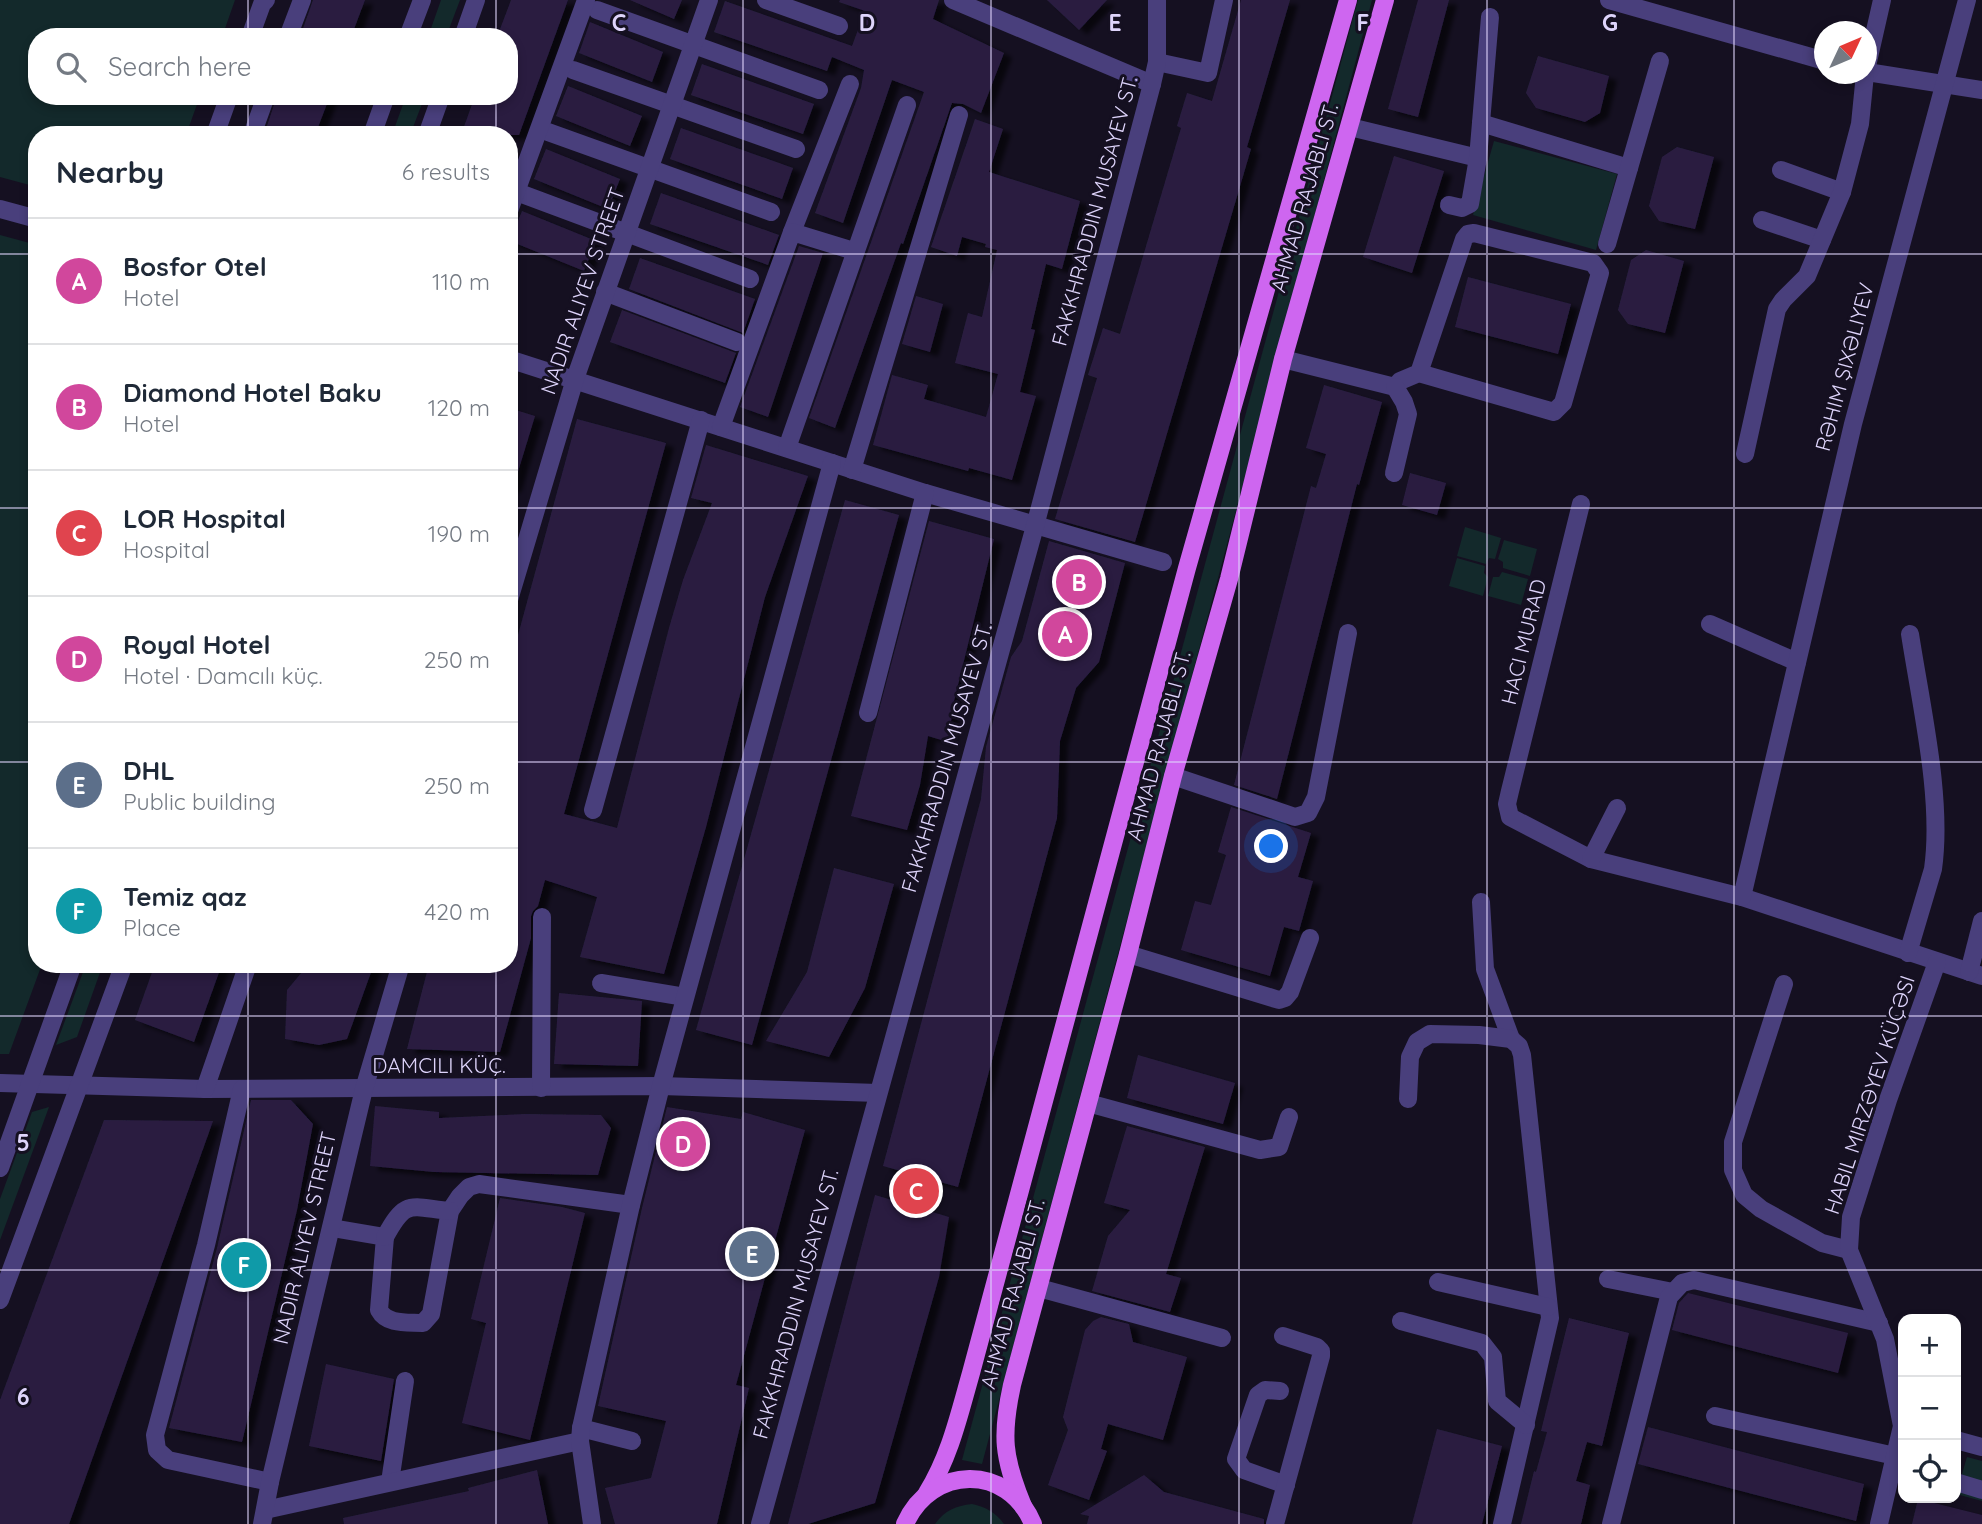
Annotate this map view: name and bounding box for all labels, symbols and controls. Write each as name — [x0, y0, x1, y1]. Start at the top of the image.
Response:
text: C — [612, 8, 626, 37]
text: D — [859, 8, 875, 37]
text: E — [1108, 8, 1122, 37]
text: F — [1357, 8, 1369, 37]
text: G — [1602, 8, 1618, 37]
north arrow — [1814, 21, 1877, 84]
search box — [28, 28, 518, 105]
icon: search — [52, 48, 90, 86]
text: Search here — [108, 50, 252, 83]
street label: FAKKHRADDIN MUSAYEV ST. — [1045, 73, 1143, 349]
street label: AHMAD RAJABLI ST. — [1265, 100, 1343, 295]
text: Nearby — [56, 153, 164, 191]
text: 6 results — [402, 157, 490, 186]
street label: NADIR ALIYEV STREET — [534, 184, 630, 398]
text: Bosfor Otel — [123, 250, 267, 283]
text: A — [72, 267, 86, 296]
text: 110 m — [432, 267, 490, 296]
street label: RƏHIM ŞIXƏLIYEV — [1809, 280, 1879, 454]
text: Hotel — [123, 283, 179, 312]
text: Diamond Hotel Baku — [123, 376, 382, 409]
text: B — [71, 393, 87, 422]
text: 120 m — [428, 393, 490, 422]
text: Hotel — [123, 409, 179, 438]
text: LOR Hospital — [123, 502, 286, 535]
text: C — [72, 519, 86, 548]
text: 190 m — [428, 519, 490, 548]
text: Hospital — [123, 535, 210, 564]
pin: B — [1056, 556, 1102, 608]
street label: HACI MURAD — [1495, 576, 1551, 707]
pin: A — [1042, 608, 1088, 660]
street label: FAKKHRADDIN MUSAYEV ST. — [895, 620, 997, 895]
text: Royal Hotel — [123, 628, 271, 661]
text: D — [71, 645, 87, 674]
text: 250 m — [424, 645, 490, 674]
street label: AHMAD RAJABLI ST. — [1120, 648, 1196, 844]
text: Hotel · Damcılı küç. — [123, 661, 323, 690]
text: DHL — [123, 754, 175, 787]
text: E — [72, 771, 86, 800]
text: 250 m — [424, 771, 490, 800]
text: Public building — [123, 787, 276, 816]
your location — [1254, 829, 1288, 863]
text: Temiz qaz — [123, 880, 247, 913]
text: F — [73, 897, 85, 926]
text: 420 m — [424, 897, 490, 926]
text: Place — [123, 913, 181, 942]
street label: HABIL MIRZƏYEV KÜÇƏSI — [1818, 972, 1920, 1217]
street label: DAMCILI KÜÇ. — [372, 1052, 506, 1078]
pin: D — [660, 1118, 706, 1170]
text: 5 — [16, 1128, 30, 1157]
street label: NADIR ALIYEV STREET — [267, 1129, 341, 1347]
pin: C — [893, 1165, 939, 1217]
street label: FAKKHRADDIN MUSAYEV ST. — [748, 1166, 844, 1442]
street label: AHMAD RAJABLI ST. — [974, 1196, 1050, 1392]
pin: E — [729, 1228, 775, 1280]
pin: F — [221, 1239, 267, 1291]
map controls — [1898, 1314, 1961, 1503]
button: + — [1898, 1314, 1961, 1377]
button: − — [1898, 1377, 1961, 1440]
text: 6 — [17, 1382, 29, 1411]
button: locate — [1898, 1440, 1961, 1503]

